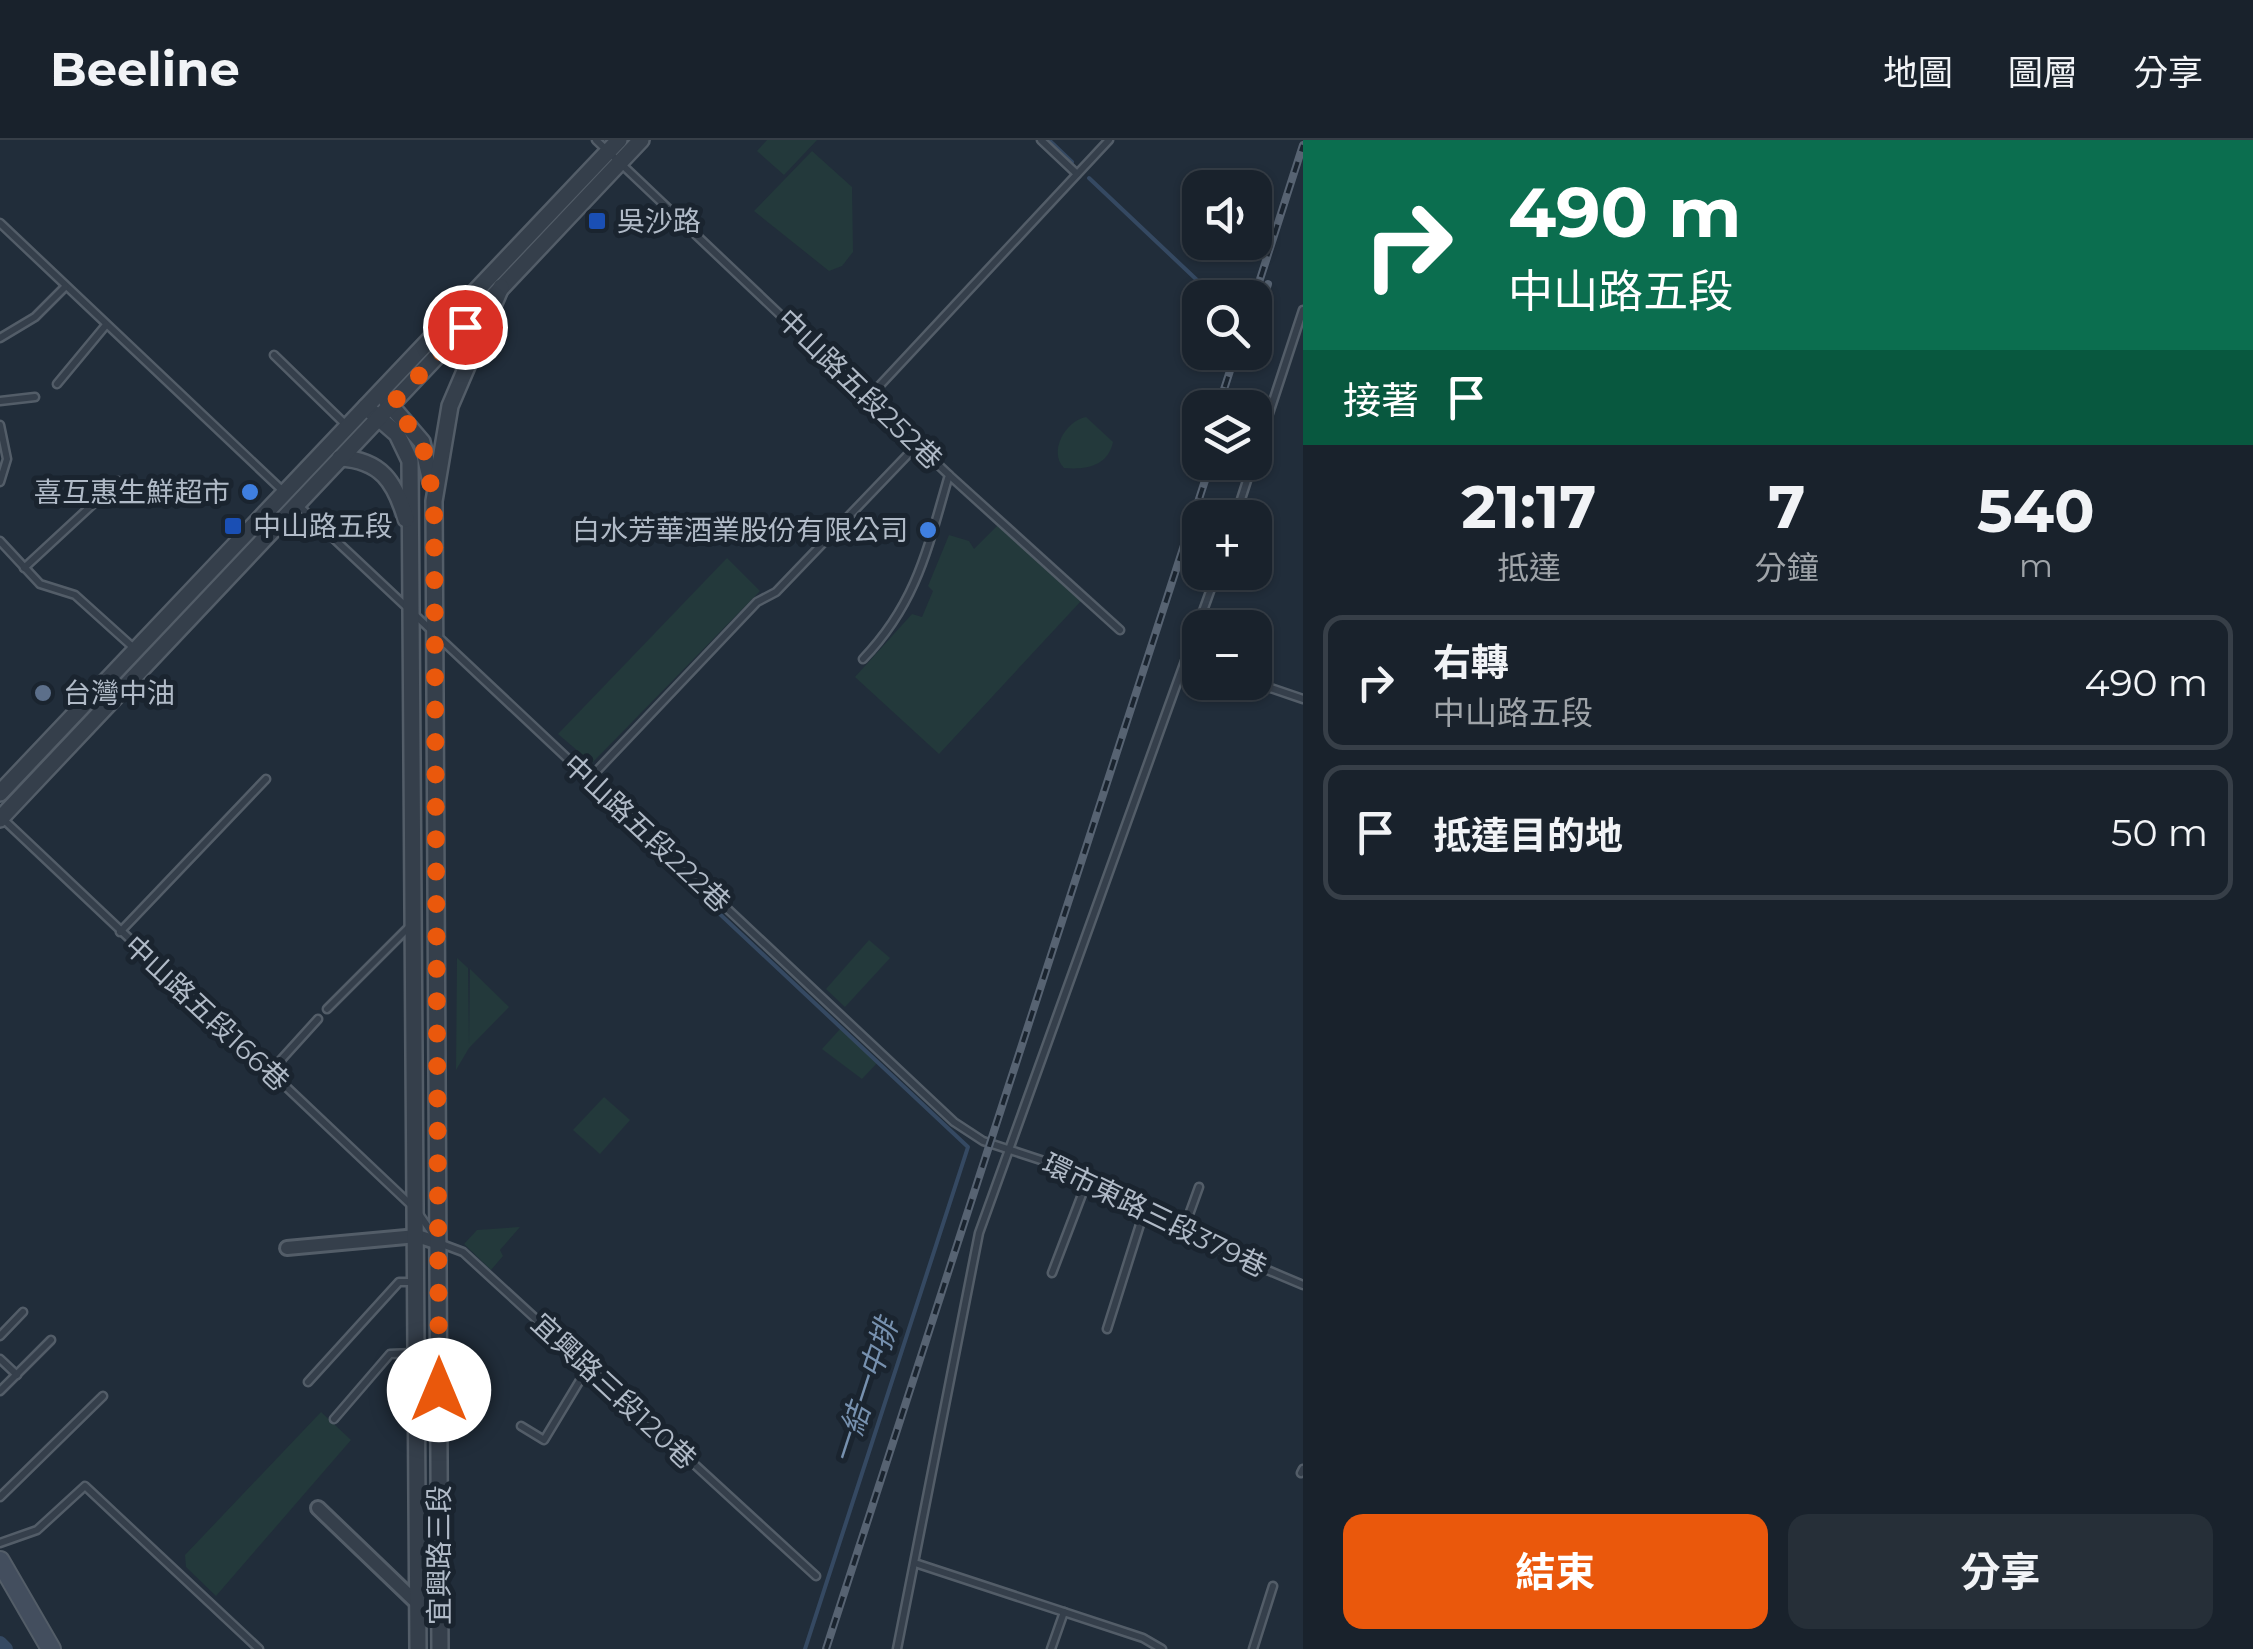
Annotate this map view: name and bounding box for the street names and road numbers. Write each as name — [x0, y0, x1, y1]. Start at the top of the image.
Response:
street label: 中山路五段252巷 — [771, 302, 949, 476]
street label: 中山路五段222巷 — [557, 747, 737, 919]
street label: 中山路五段166巷 — [118, 928, 296, 1098]
street label: 環市東路三段379巷 — [1037, 1146, 1273, 1284]
street label: 宜興路三段120巷 — [525, 1306, 703, 1476]
street label: 宜興路三段 — [422, 1485, 456, 1625]

